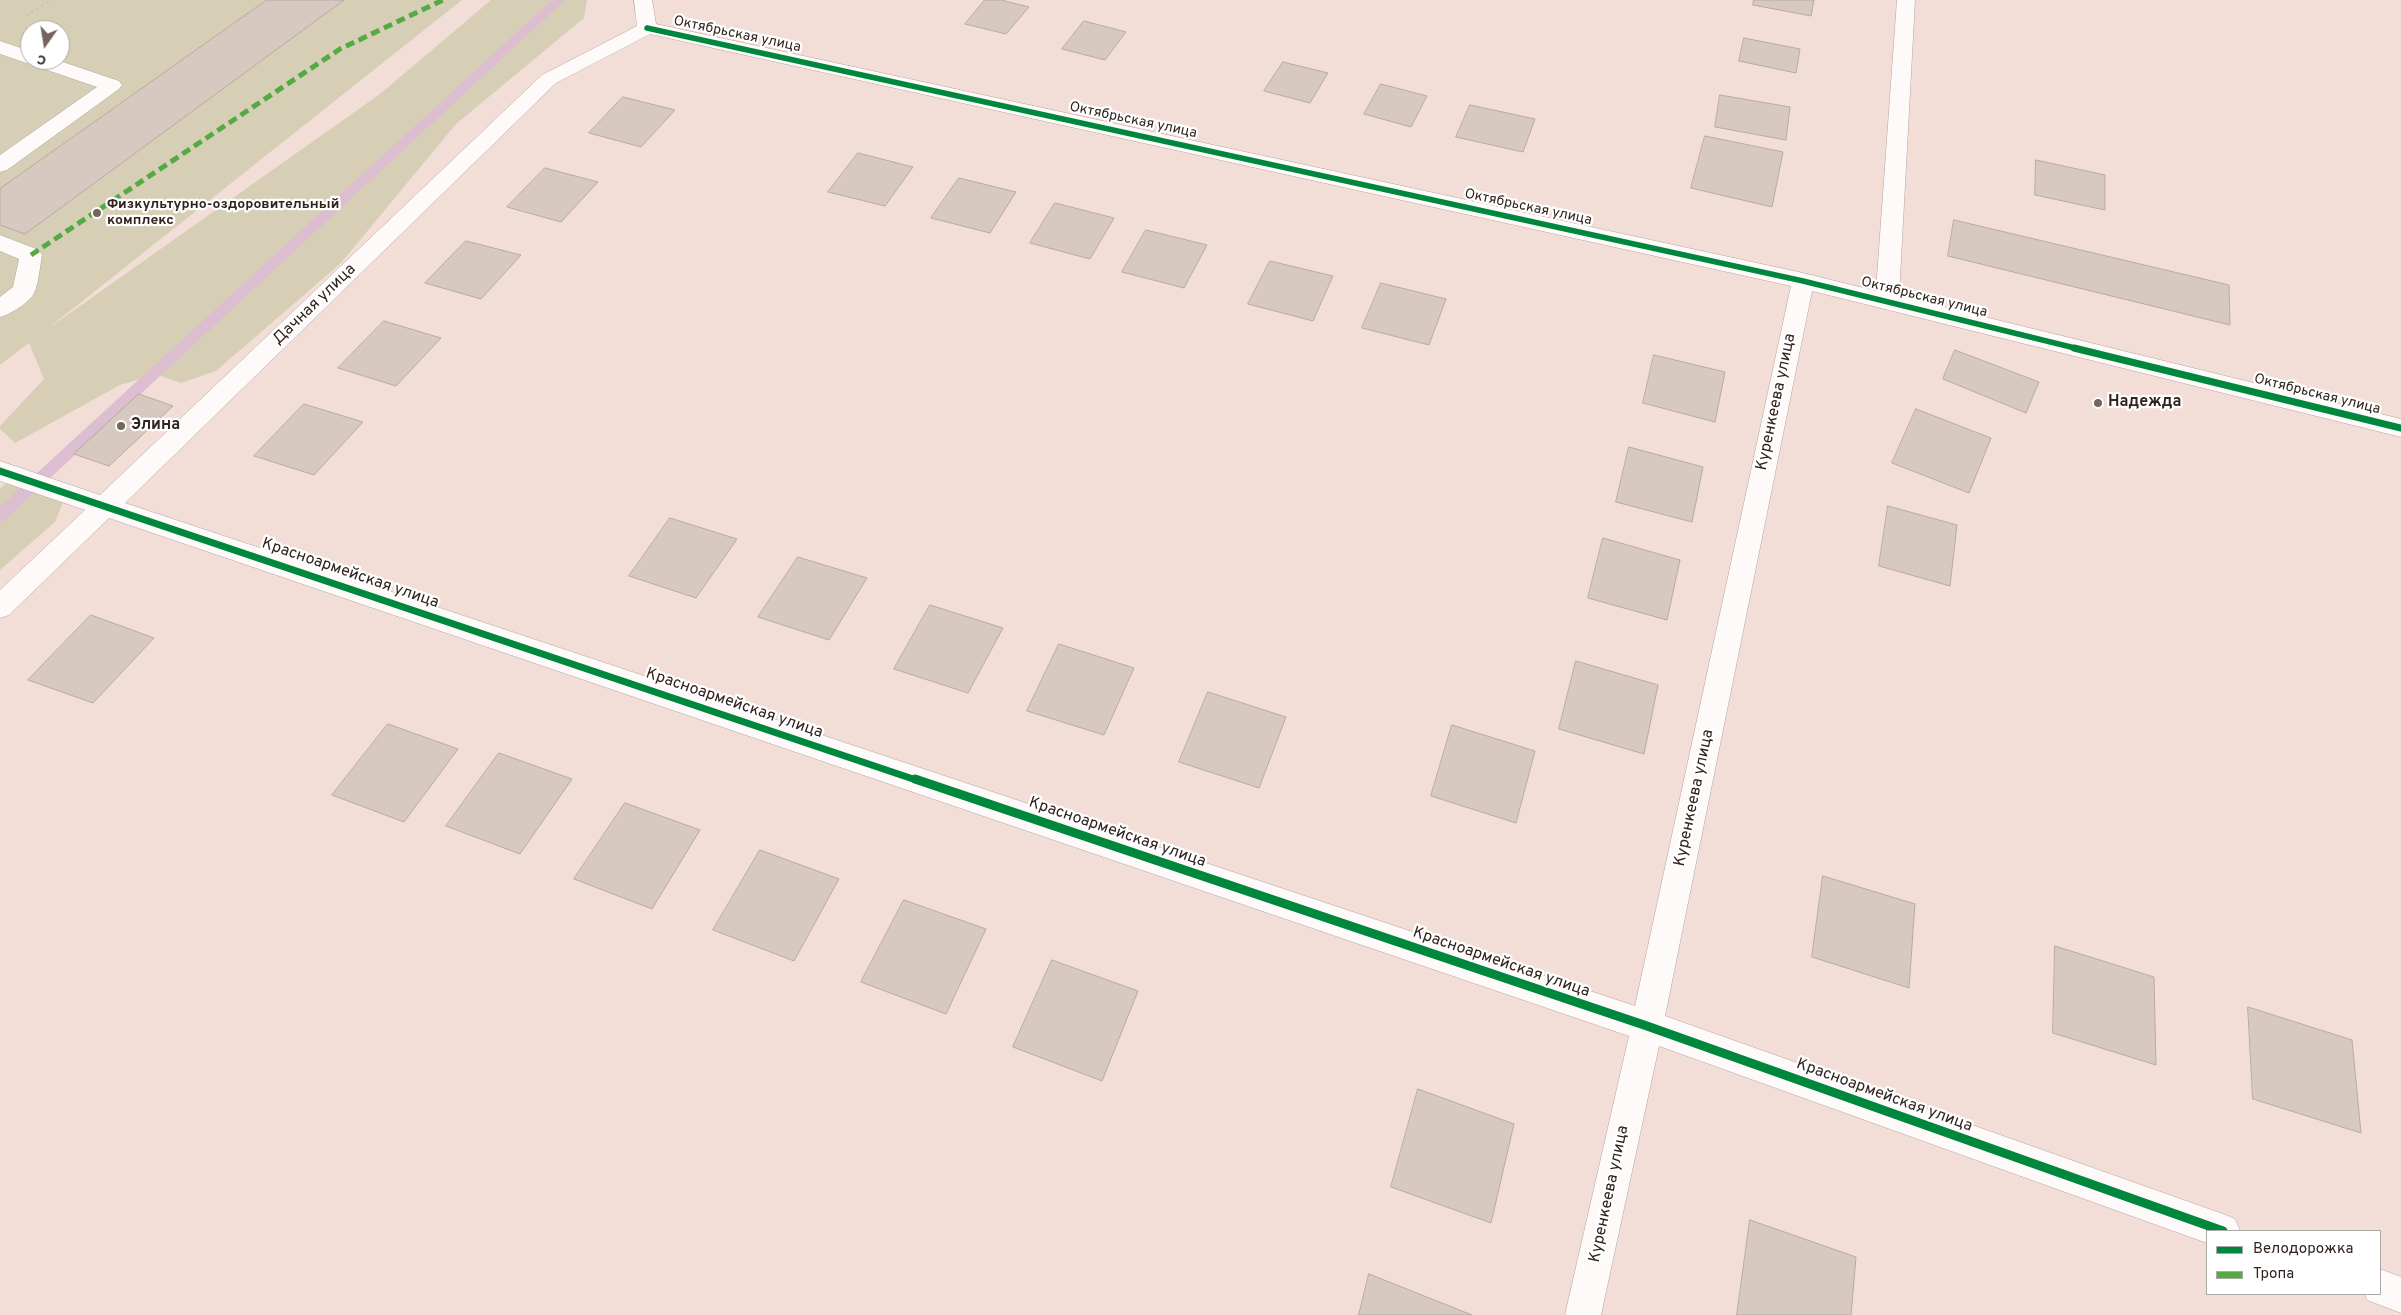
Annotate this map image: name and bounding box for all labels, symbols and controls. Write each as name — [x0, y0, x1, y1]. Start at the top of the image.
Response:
street label: Октябрьская улица — [672, 13, 802, 57]
north arrow — [20, 20, 70, 70]
text: С — [35, 50, 48, 68]
street label: Октябрьская улица — [1068, 99, 1198, 143]
street label: Октябрьская улица — [1463, 186, 1593, 230]
place label: Физкультурно-оздоровительный комплекс — [107, 197, 339, 230]
marker: Физкультурно-оздоровительный комплекс — [91, 207, 103, 219]
street label: Дачная улица — [269, 260, 361, 350]
street label: Октябрьская улица — [1859, 274, 1989, 322]
street label: Куренкеева улица — [1753, 332, 1801, 472]
street label: Октябрьская улица — [2252, 371, 2382, 419]
place label: Надежда — [2108, 393, 2181, 413]
marker: Надежда — [2092, 397, 2104, 409]
place label: Элина — [131, 416, 180, 436]
marker: Элина — [115, 420, 127, 432]
street label: Красноармейская улица — [259, 535, 441, 613]
street label: Красноармейская улица — [643, 665, 825, 743]
street label: Куренкеева улица — [1671, 728, 1719, 868]
street label: Красноармейская улица — [1026, 794, 1208, 872]
street label: Красноармейская улица — [1410, 924, 1592, 1002]
street label: Красноармейская улица — [1793, 1055, 1975, 1137]
street label: Куренкеева улица — [1586, 1124, 1634, 1264]
legend — [2206, 1230, 2381, 1295]
text: Велодорожка — [2253, 1240, 2353, 1259]
text: Тропа — [2253, 1265, 2294, 1284]

